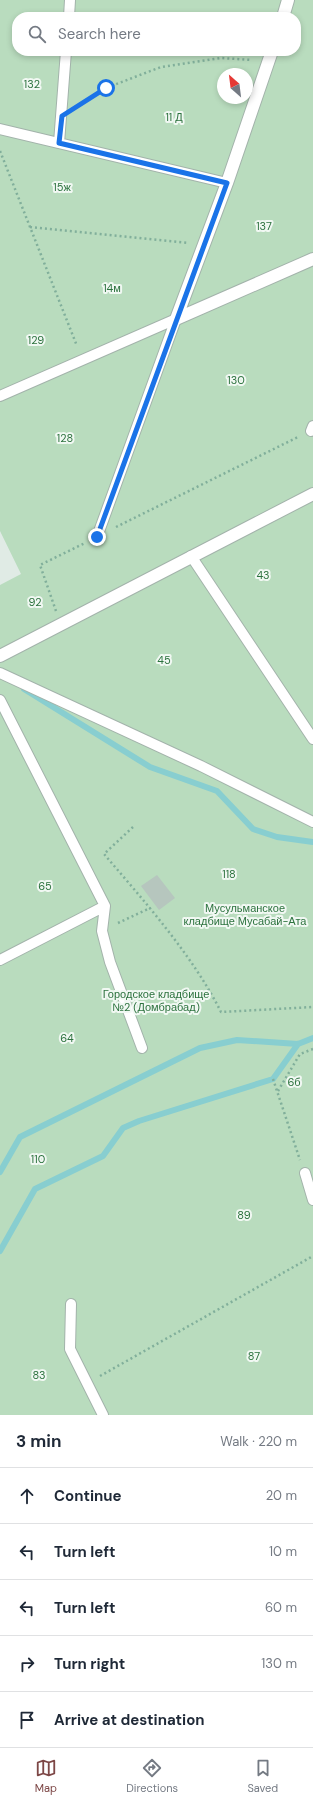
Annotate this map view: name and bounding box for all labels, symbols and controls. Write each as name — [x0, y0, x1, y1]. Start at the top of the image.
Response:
search box — [12, 12, 301, 56]
icon: search — [26, 23, 48, 45]
text: Search here — [58, 24, 141, 44]
north arrow — [217, 68, 253, 104]
park label: 132 — [24, 77, 40, 91]
route start — [97, 79, 115, 97]
park label: 11 Д — [165, 110, 183, 124]
park label: 15ж — [53, 180, 71, 194]
park label: 137 — [256, 219, 272, 233]
park label: 14м — [103, 281, 121, 295]
park label: 129 — [28, 333, 44, 347]
park label: 130 — [227, 373, 245, 387]
park label: 128 — [57, 431, 73, 445]
route end — [88, 528, 106, 546]
park label: 43 — [256, 568, 270, 582]
park label: 92 — [28, 595, 42, 609]
park label: 45 — [157, 653, 171, 667]
park label: 118 — [222, 867, 236, 881]
park label: 65 — [38, 879, 52, 893]
park label: Мусульманское кладбище Мусабай-Ата — [184, 901, 307, 928]
park label: Городское кладбище №2 (Домбрабад) — [103, 987, 209, 1014]
park label: 64 — [60, 1031, 74, 1045]
park label: 6б — [287, 1075, 301, 1089]
park label: 110 — [31, 1152, 45, 1166]
park label: 89 — [237, 1208, 251, 1222]
park label: 87 — [248, 1349, 260, 1363]
park label: 83 — [32, 1368, 46, 1382]
text: 3 min — [16, 1430, 61, 1452]
text: Walk · 220 m — [220, 1433, 297, 1450]
icon: ahead — [16, 1485, 38, 1507]
text: Continue — [54, 1486, 122, 1506]
text: 20 m — [266, 1487, 297, 1504]
icon: left — [16, 1541, 38, 1563]
text: Turn left — [54, 1542, 115, 1562]
text: 10 m — [269, 1543, 297, 1560]
icon: left — [16, 1597, 38, 1619]
text: Turn left — [54, 1598, 115, 1618]
text: 60 m — [265, 1599, 297, 1616]
icon: right — [16, 1653, 38, 1675]
text: Turn right — [54, 1654, 125, 1674]
text: 130 m — [261, 1655, 297, 1672]
icon: arrive — [16, 1709, 38, 1731]
text: Arrive at destination — [54, 1710, 205, 1730]
tab: Map — [35, 1757, 57, 1795]
tab: Directions — [126, 1757, 178, 1795]
tab: Saved — [247, 1757, 278, 1795]

